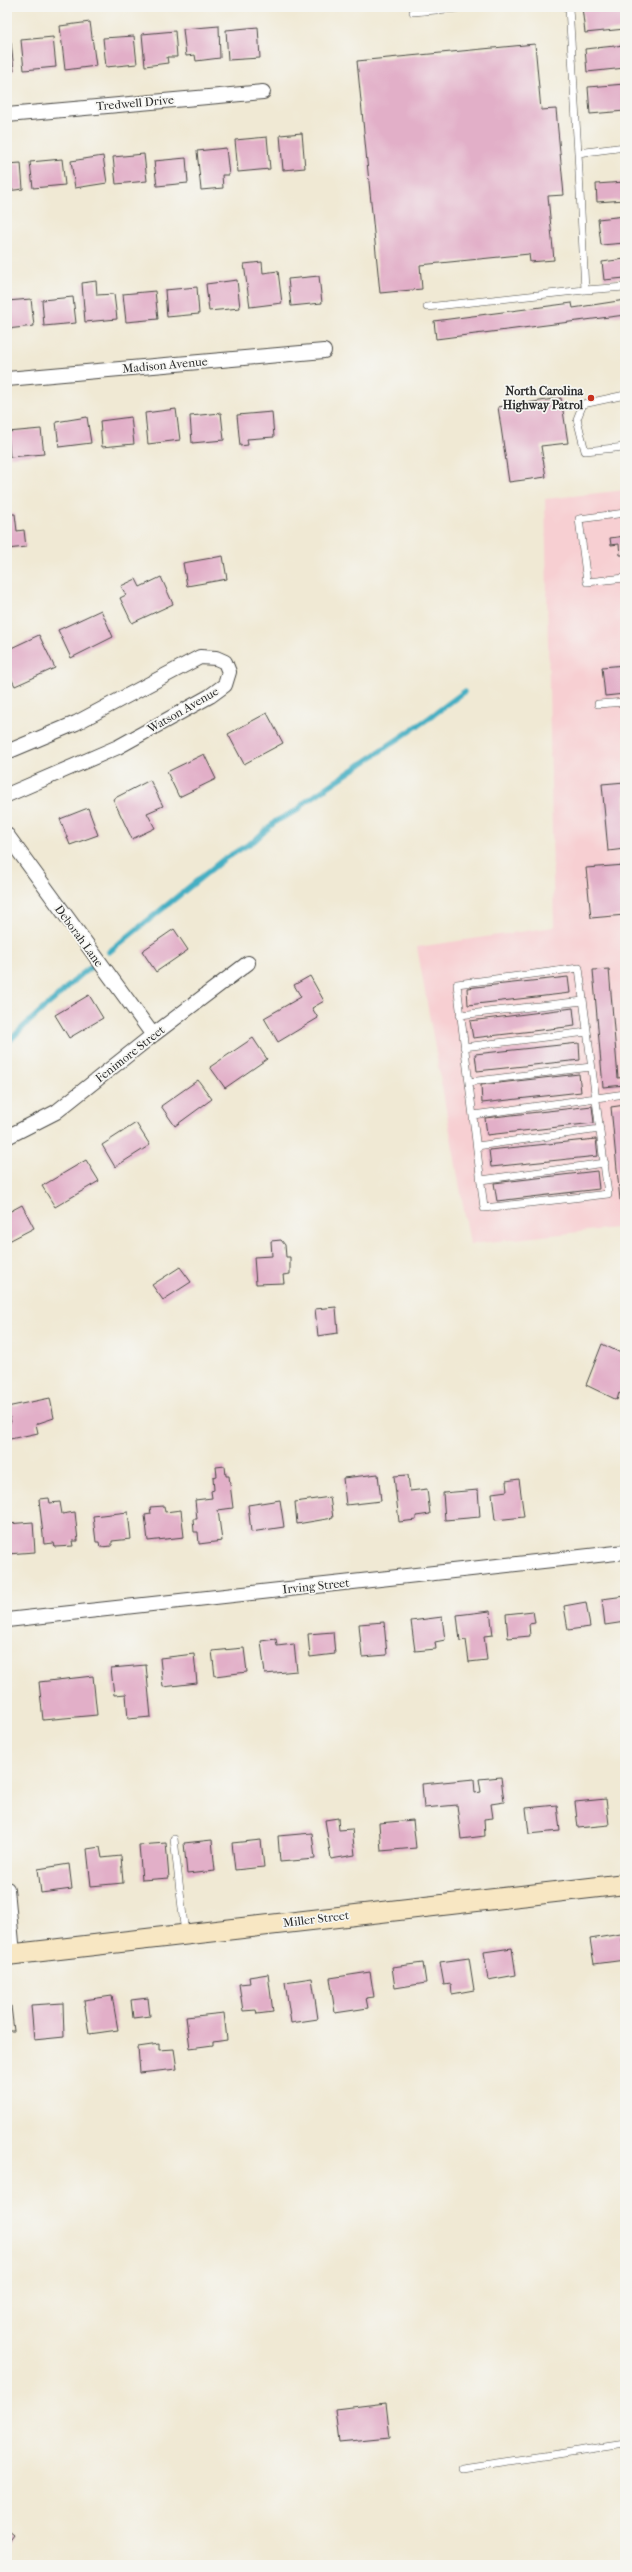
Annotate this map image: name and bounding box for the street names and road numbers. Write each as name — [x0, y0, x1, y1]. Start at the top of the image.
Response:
street label: Tredwell Drive — [96, 93, 174, 113]
street label: Madison Avenue — [122, 354, 208, 376]
street label: Watson Avenue — [144, 684, 221, 736]
street label: Deborah Lane — [52, 902, 106, 970]
street label: Fenimore Street — [93, 1022, 168, 1085]
street label: Irving Street — [282, 1575, 351, 1596]
street label: Miller Street — [282, 1908, 350, 1930]

